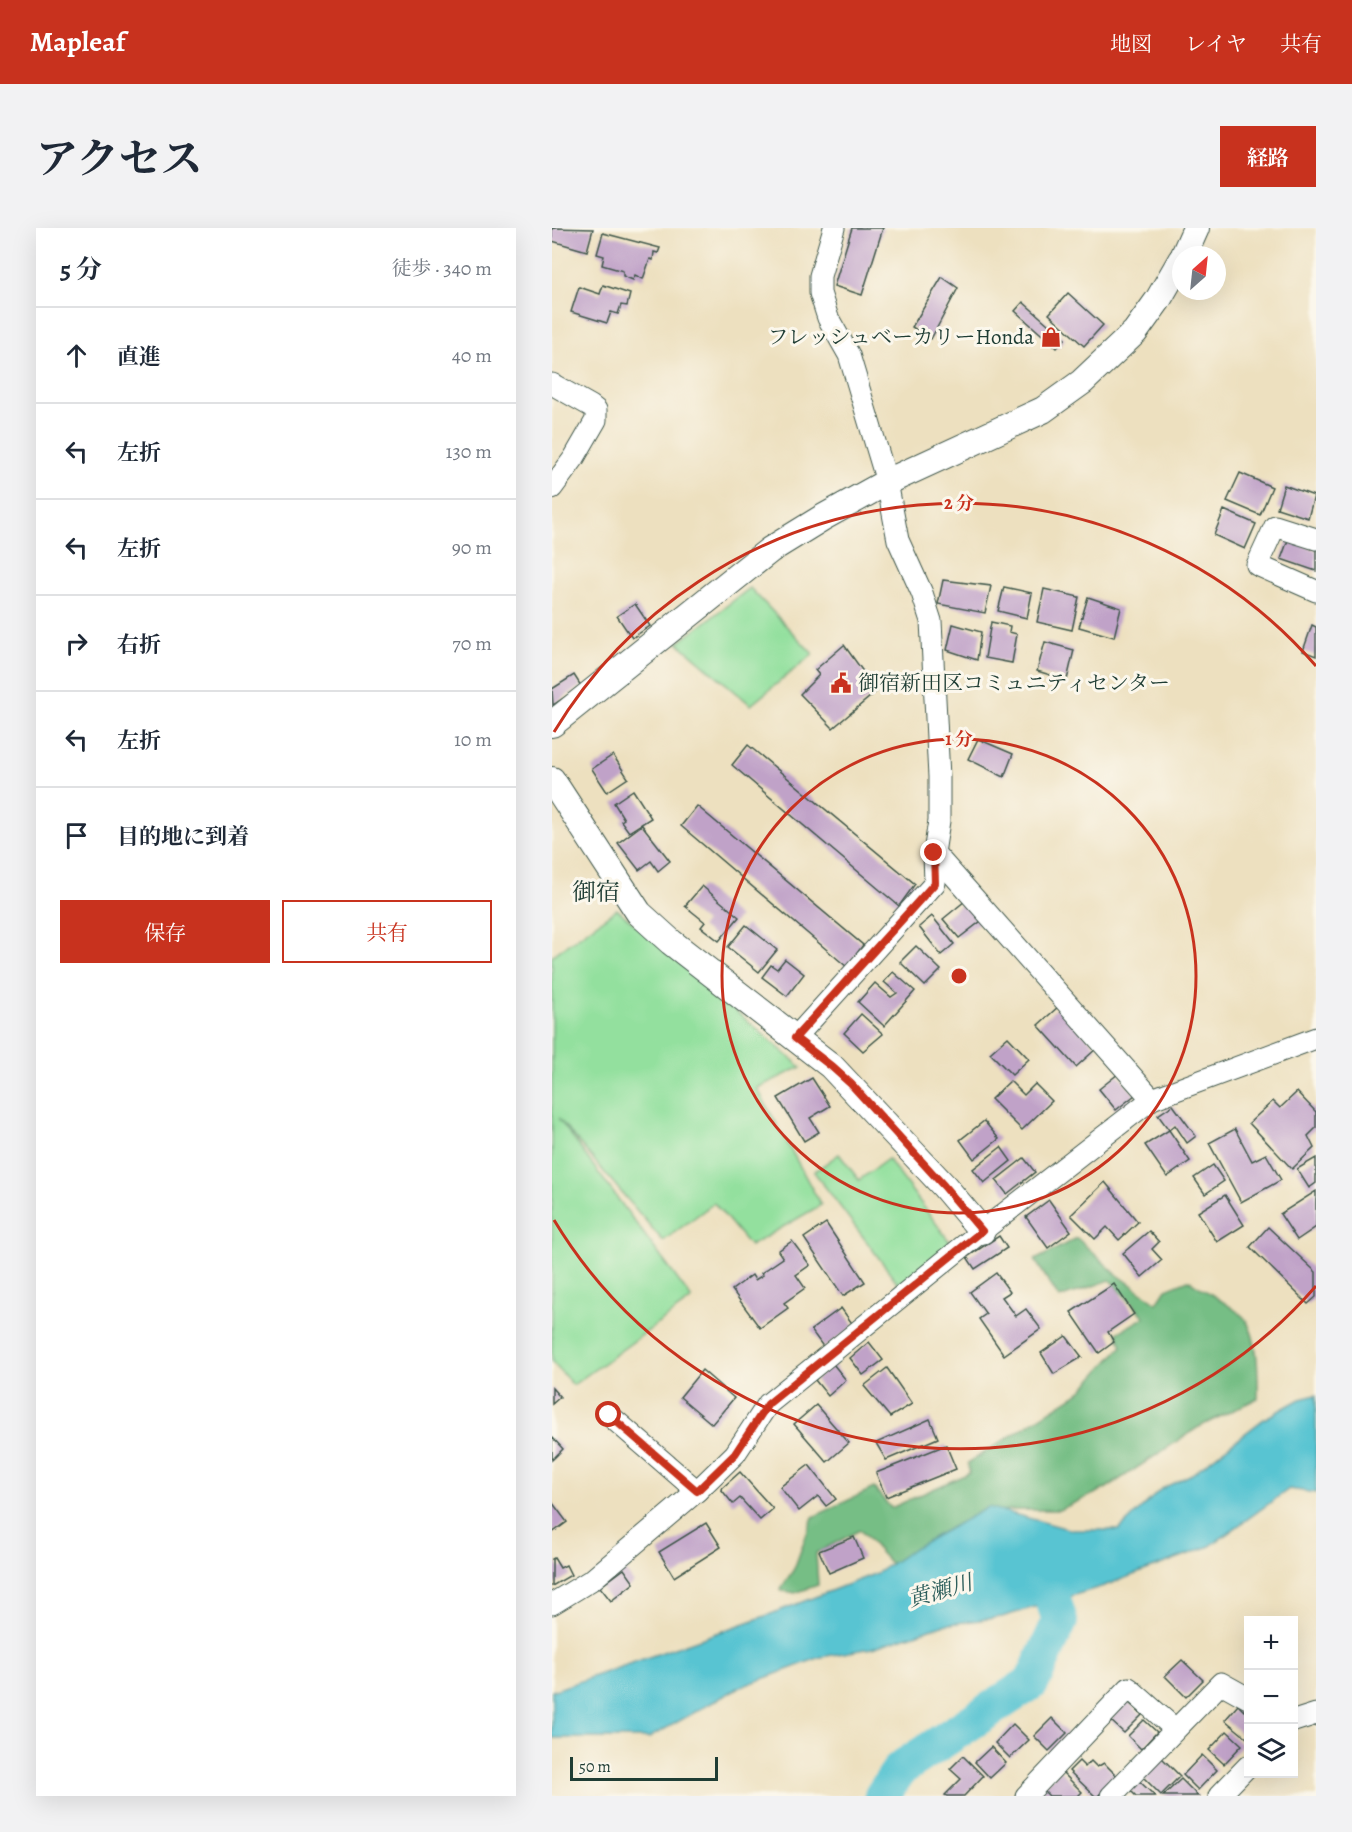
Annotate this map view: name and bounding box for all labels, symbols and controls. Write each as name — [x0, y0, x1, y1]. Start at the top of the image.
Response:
text: Mapleaf — [30, 23, 125, 61]
text: 地図 — [1110, 30, 1152, 58]
text: レイヤ — [1185, 30, 1247, 58]
text: 共有 — [1280, 30, 1322, 58]
button: 経路 — [1220, 126, 1316, 187]
text: アクセス — [36, 130, 203, 187]
north arrow — [1172, 246, 1226, 300]
text: 5 分 — [60, 252, 102, 287]
text: 徒歩 · 340 m — [391, 255, 492, 282]
place label: フレッシュベーカリーHonda — [767, 323, 1034, 351]
shop icon: フレッシュベーカリーHonda — [1039, 325, 1063, 349]
icon: ahead — [60, 339, 93, 372]
text: 直進 — [117, 342, 161, 372]
text: 40 m — [452, 342, 492, 369]
icon: left — [60, 435, 93, 468]
text: 左折 — [117, 438, 161, 468]
text: 130 m — [446, 438, 492, 465]
text: 2 分 — [944, 491, 974, 515]
icon: left — [60, 531, 93, 564]
text: 左折 — [117, 534, 161, 564]
text: 90 m — [452, 534, 492, 561]
icon: right — [60, 627, 93, 660]
text: 右折 — [117, 630, 161, 660]
text: 70 m — [452, 630, 492, 657]
place label: 御宿新田区コミュニティセンター — [858, 669, 1170, 697]
public building icon: 御宿新田区コミュニティセンター — [829, 671, 853, 695]
icon: left — [60, 723, 93, 756]
text: 左折 — [117, 726, 161, 756]
text: 10 m — [454, 726, 492, 753]
text: 1 分 — [945, 727, 973, 751]
icon: arrive — [60, 819, 93, 852]
text: 目的地に到着 — [117, 822, 249, 852]
route end — [920, 839, 946, 865]
district label: 御宿 — [572, 876, 620, 908]
button: 保存 — [60, 900, 270, 963]
button: 共有 — [282, 900, 492, 963]
centre of rings — [949, 966, 969, 986]
route start — [595, 1401, 621, 1427]
water label: 黄瀬川 — [904, 1567, 978, 1615]
map controls — [1244, 1616, 1298, 1778]
button: + — [1244, 1616, 1298, 1670]
button: − — [1244, 1670, 1298, 1724]
button: layers — [1244, 1724, 1298, 1778]
scale bar — [570, 1754, 718, 1782]
text: 50 m — [579, 1756, 611, 1778]

